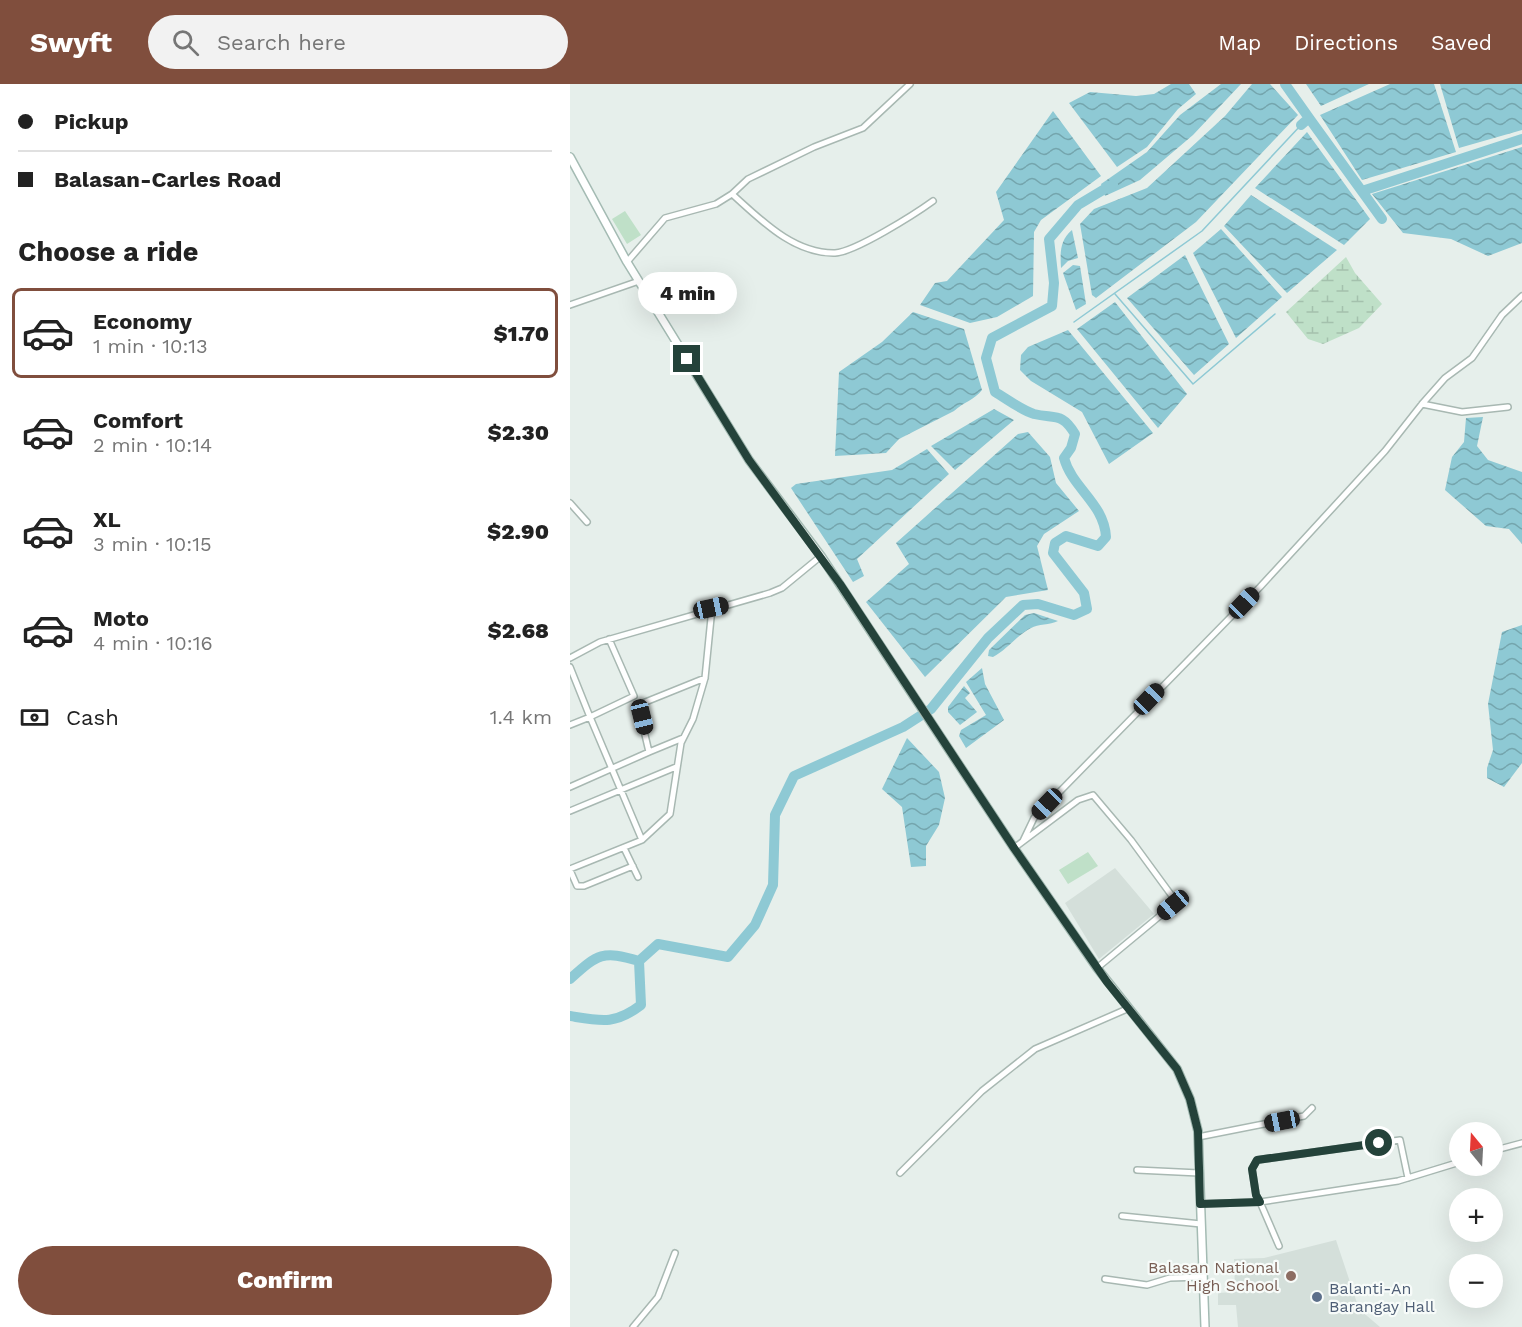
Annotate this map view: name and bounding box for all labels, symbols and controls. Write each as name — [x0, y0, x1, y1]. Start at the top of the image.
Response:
search box — [148, 15, 568, 69]
text: Swyft — [30, 26, 112, 59]
icon: search — [169, 26, 202, 59]
text: Search here — [217, 30, 346, 55]
text: Map — [1218, 30, 1261, 55]
text: Directions — [1294, 30, 1398, 55]
text: Saved — [1431, 30, 1492, 55]
text: Pickup — [54, 109, 129, 134]
text: Balasan-Carles Road — [54, 167, 281, 192]
text: Choose a ride — [18, 236, 198, 268]
callout: 4 min — [638, 272, 736, 314]
text: 4 min — [660, 281, 715, 305]
icon: car — [21, 306, 75, 360]
text: Economy — [93, 309, 192, 334]
text: $1.70 — [494, 321, 549, 346]
text: 1 min · 10:13 — [93, 334, 208, 358]
route end — [673, 345, 700, 372]
icon: car — [21, 405, 75, 459]
text: Comfort — [93, 408, 183, 433]
text: $2.30 — [488, 420, 549, 445]
text: 2 min · 10:14 — [93, 433, 212, 457]
icon: car — [21, 504, 75, 558]
text: XL — [93, 507, 121, 532]
text: $2.90 — [487, 519, 549, 544]
text: 3 min · 10:15 — [93, 532, 212, 556]
car — [1225, 584, 1263, 622]
car — [692, 595, 730, 621]
icon: car — [21, 603, 75, 657]
text: Moto — [93, 606, 149, 631]
text: $2.68 — [488, 618, 549, 643]
text: 4 min · 10:16 — [93, 631, 213, 655]
car — [1130, 680, 1168, 718]
car — [629, 697, 655, 737]
icon: cash — [18, 701, 51, 734]
text: Cash — [66, 705, 119, 730]
text: 1.4 km — [490, 705, 552, 729]
car — [1028, 785, 1066, 823]
car — [1153, 887, 1193, 923]
car — [1263, 1109, 1301, 1133]
north arrow — [1449, 1122, 1503, 1176]
map controls — [1449, 1122, 1503, 1308]
route start — [1365, 1129, 1392, 1156]
button: + — [1449, 1188, 1503, 1242]
button: Confirm — [18, 1246, 552, 1315]
button: − — [1449, 1254, 1503, 1308]
place label: Balasan National High School — [1148, 1258, 1279, 1295]
marker: Balasan National High School — [1284, 1269, 1298, 1283]
place label: Balanti-An Barangay Hall — [1329, 1279, 1435, 1316]
marker: Balanti-An Barangay Hall — [1310, 1290, 1324, 1304]

